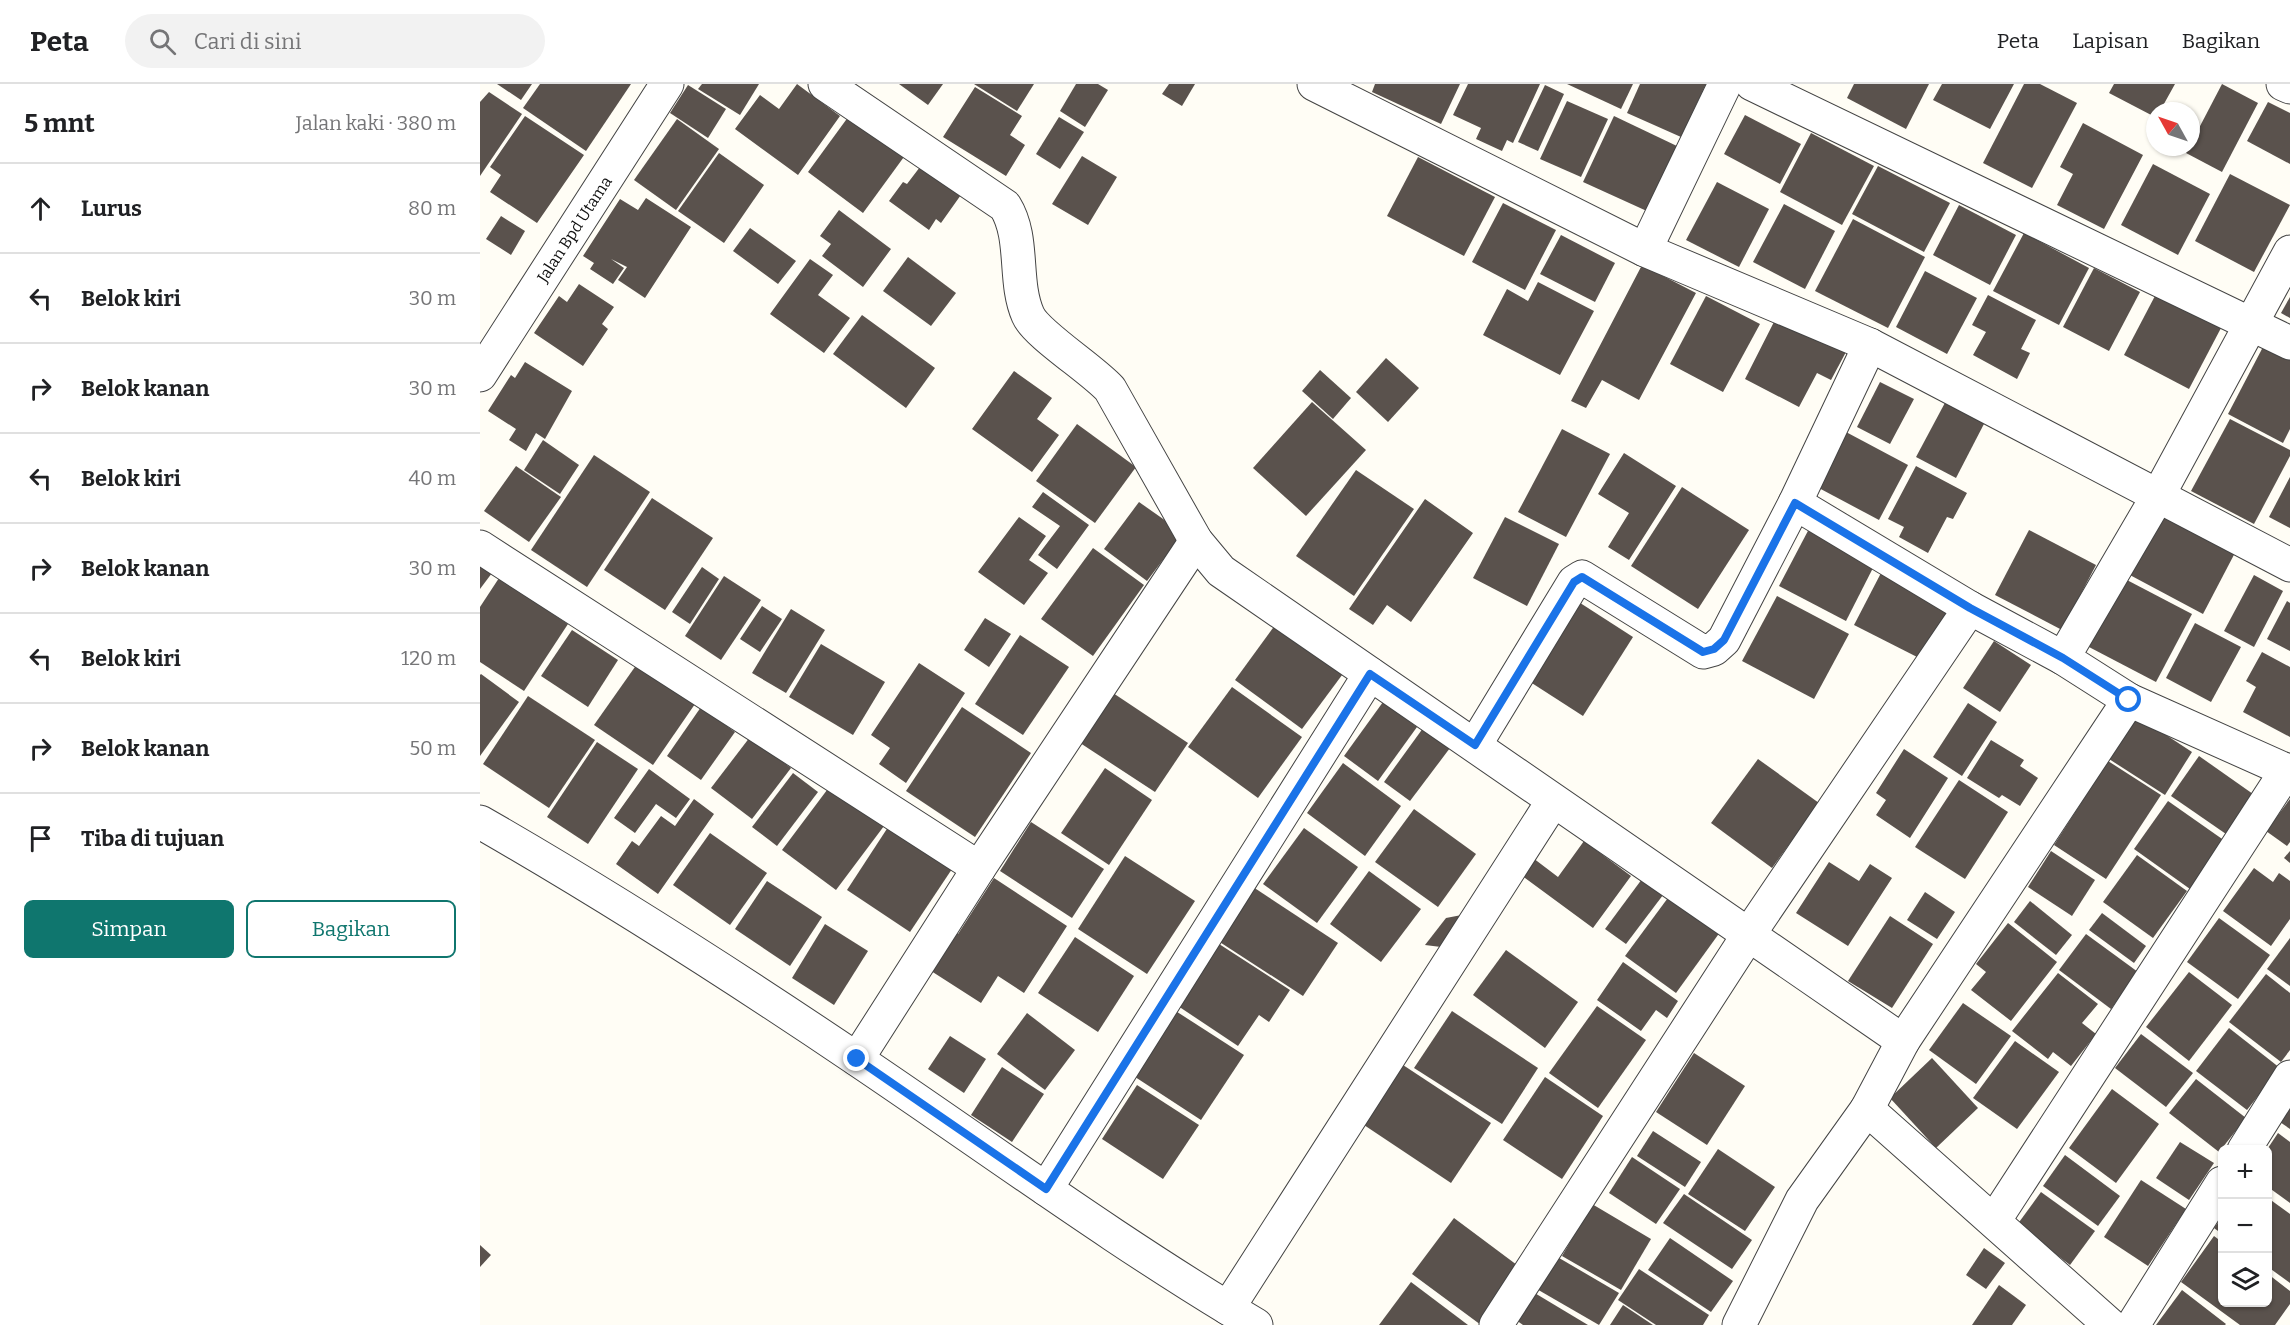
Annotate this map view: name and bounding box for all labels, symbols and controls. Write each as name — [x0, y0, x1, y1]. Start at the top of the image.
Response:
search box — [125, 14, 545, 68]
text: Peta — [30, 25, 89, 58]
icon: search — [146, 25, 179, 58]
text: Cari di sini — [194, 28, 301, 55]
text: Peta — [1997, 28, 2039, 54]
text: Lapisan — [2072, 28, 2149, 54]
text: Bagikan — [2182, 28, 2260, 54]
north arrow — [2146, 102, 2200, 156]
text: 5 mnt — [24, 108, 95, 139]
text: Jalan kaki · 380 m — [296, 111, 456, 135]
street label: Jalan Bpd Utama — [533, 172, 616, 287]
icon: ahead — [24, 192, 57, 225]
text: Lurus — [81, 195, 142, 222]
text: 80 m — [408, 196, 456, 220]
icon: left — [24, 282, 57, 315]
text: Belok kiri — [81, 285, 181, 312]
text: 30 m — [409, 286, 456, 310]
icon: right — [24, 372, 57, 405]
text: Belok kanan — [81, 375, 209, 402]
text: 30 m — [409, 376, 456, 400]
icon: left — [24, 462, 57, 495]
text: Belok kiri — [81, 465, 181, 492]
text: 40 m — [408, 466, 456, 490]
icon: right — [24, 552, 57, 585]
text: Belok kanan — [81, 555, 209, 582]
text: 30 m — [409, 556, 456, 580]
icon: left — [24, 642, 57, 675]
text: Belok kiri — [81, 645, 181, 672]
text: 120 m — [401, 646, 456, 670]
route start — [2115, 686, 2141, 712]
icon: right — [24, 732, 57, 765]
text: Belok kanan — [81, 735, 209, 762]
text: 50 m — [409, 736, 456, 760]
icon: arrive — [24, 822, 57, 855]
text: Tiba di tujuan — [81, 825, 224, 852]
button: Simpan — [24, 900, 234, 958]
button: Bagikan — [246, 900, 456, 958]
route end — [843, 1045, 869, 1071]
map controls — [2218, 1145, 2272, 1307]
button: + — [2218, 1145, 2272, 1199]
button: − — [2218, 1199, 2272, 1253]
button: layers — [2218, 1253, 2272, 1307]

